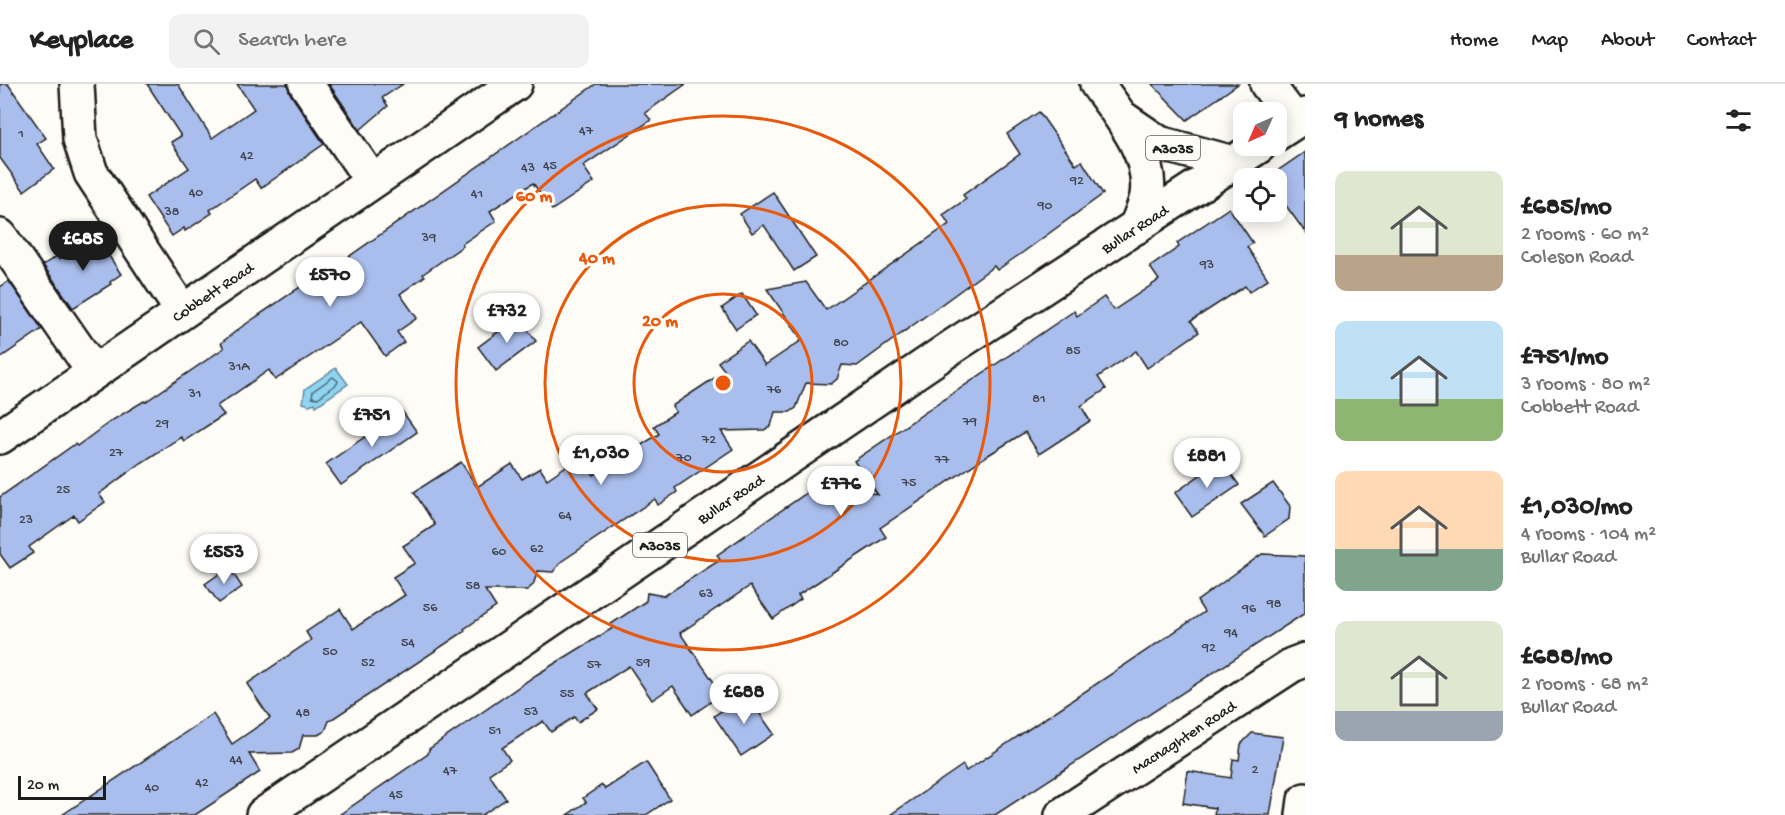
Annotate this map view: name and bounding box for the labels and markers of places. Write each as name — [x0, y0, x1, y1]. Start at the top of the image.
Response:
pin: £685 — [47, 221, 119, 272]
pin: £570 — [294, 257, 366, 308]
pin: £732 — [471, 293, 543, 344]
centre of rings — [713, 373, 733, 393]
pin: £751 — [336, 397, 408, 448]
pin: £1,030 — [552, 435, 650, 486]
pin: £881 — [1171, 438, 1243, 489]
pin: £776 — [805, 466, 877, 517]
pin: £553 — [188, 534, 260, 585]
pin: £688 — [708, 674, 780, 725]

